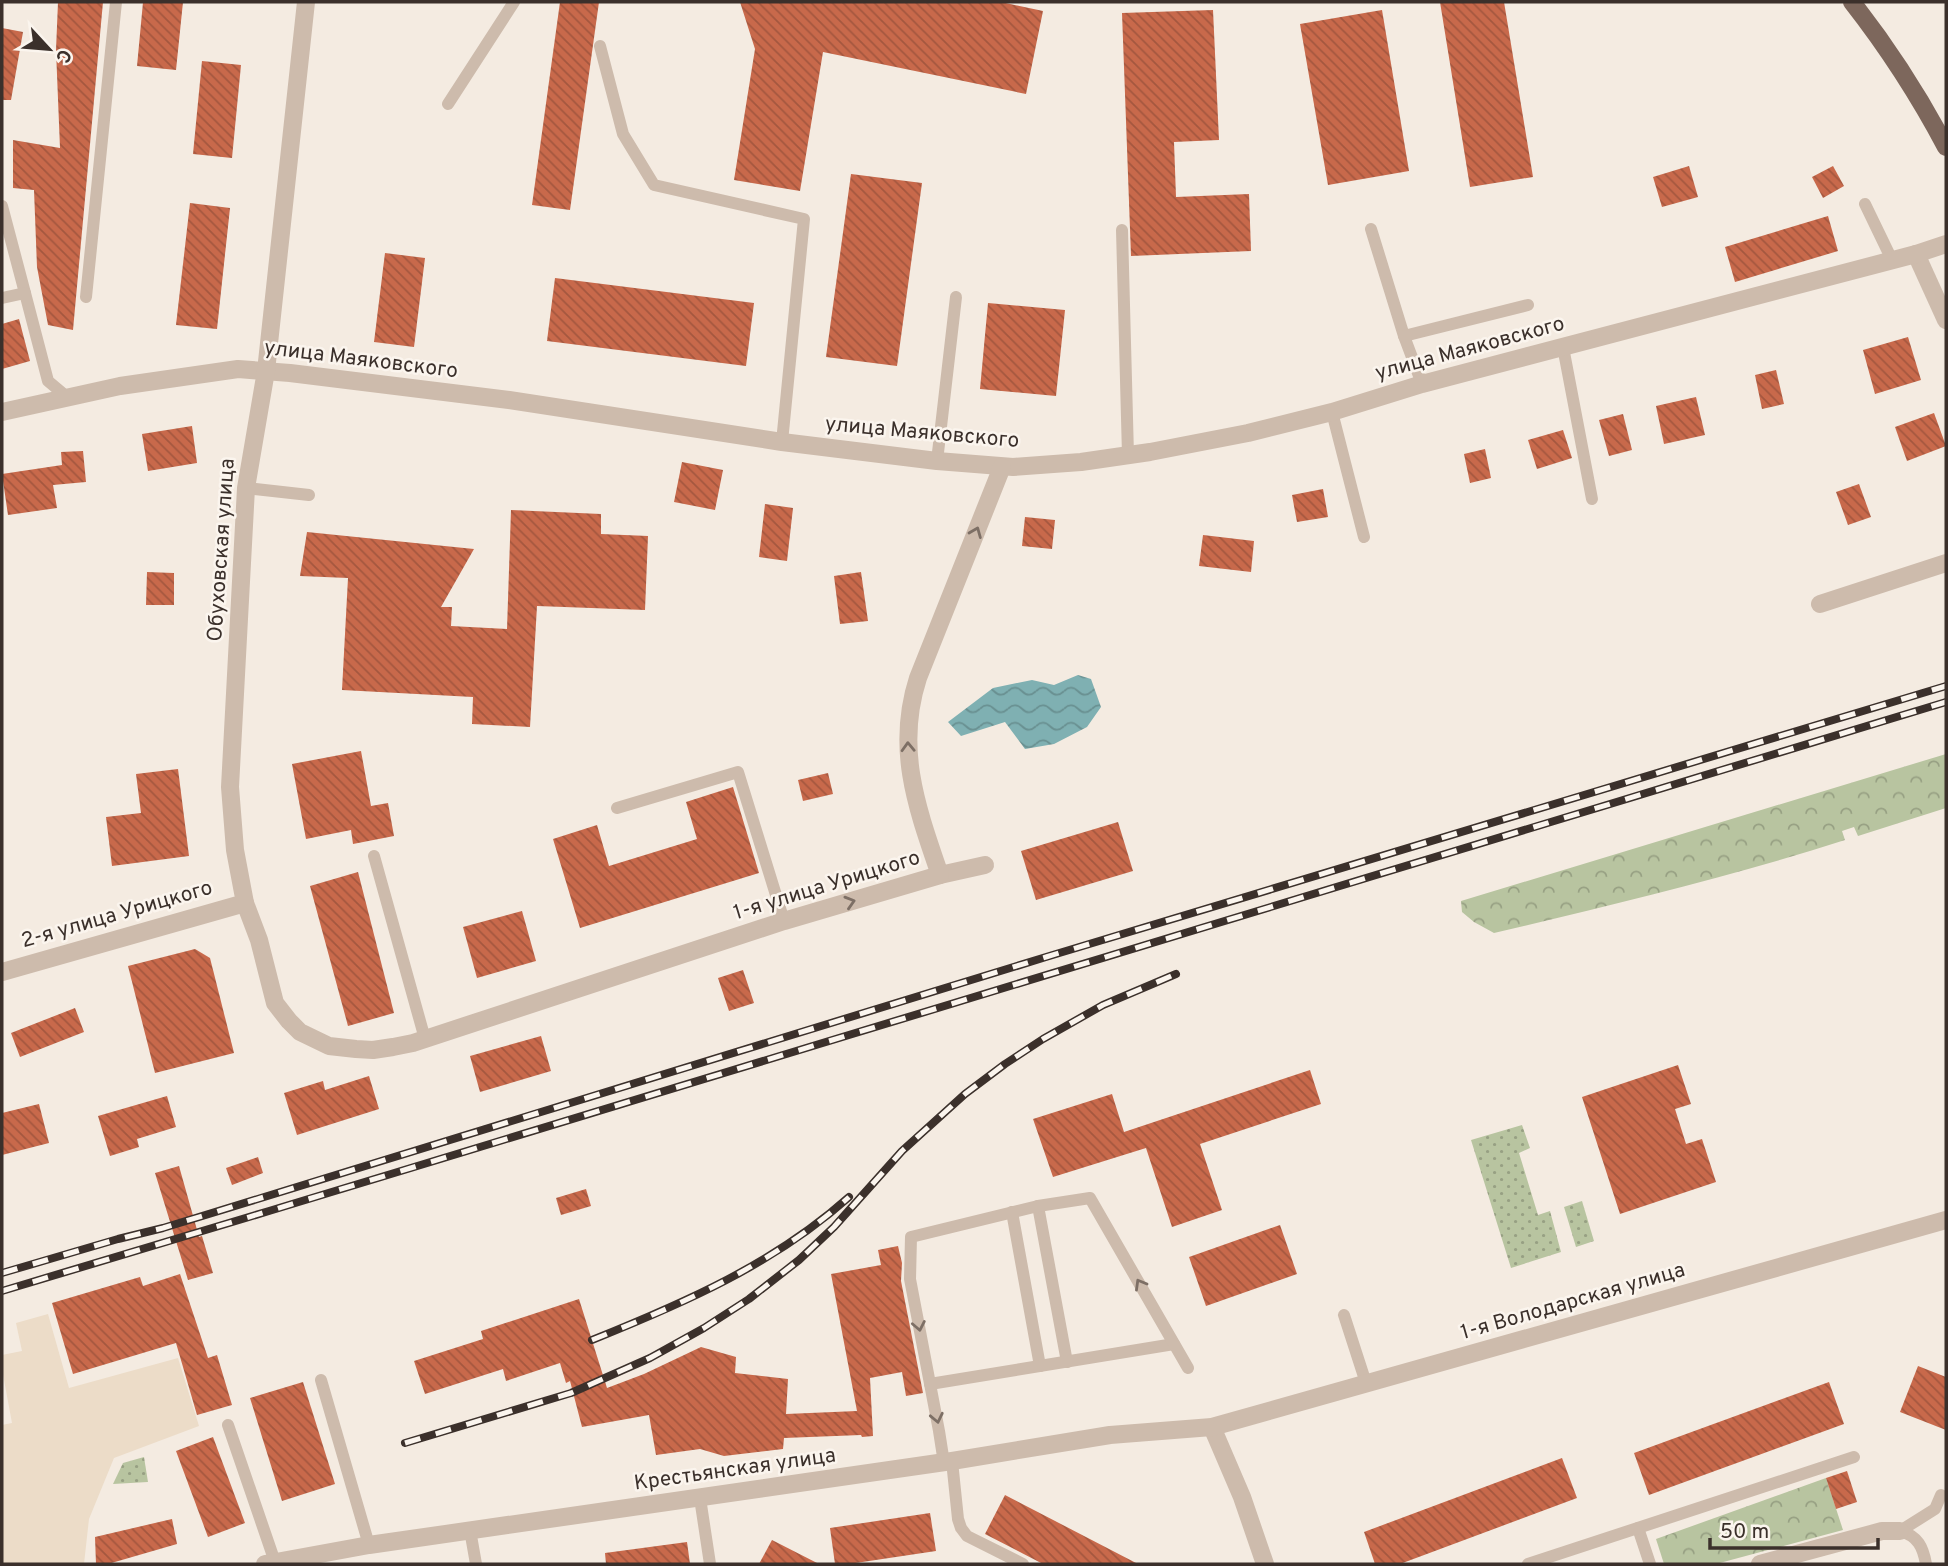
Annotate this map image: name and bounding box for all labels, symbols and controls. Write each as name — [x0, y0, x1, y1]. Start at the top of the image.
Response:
north arrow — [14, 14, 84, 84]
text: С — [49, 45, 76, 66]
street label: улица Маяковского — [1372, 311, 1568, 387]
street label: улица Маяковского — [263, 335, 459, 385]
street label: улица Маяковского — [824, 411, 1020, 455]
street label: Обуховская улица — [202, 458, 242, 642]
one-way arrow — [968, 526, 982, 538]
one-way arrow — [900, 741, 915, 752]
street label: 1-я улица Урицкого — [730, 845, 924, 927]
street label: 2-я улица Урицкого — [18, 875, 216, 955]
one-way arrow — [844, 896, 856, 911]
street label: 1-я Володарская улица — [1458, 1257, 1688, 1347]
one-way arrow — [1135, 1279, 1148, 1292]
one-way arrow — [911, 1320, 926, 1332]
one-way arrow — [928, 1412, 943, 1424]
street label: Крестьянская улица — [632, 1442, 838, 1498]
scale bar — [1710, 1506, 1878, 1550]
text: 50 m — [1720, 1519, 1769, 1546]

